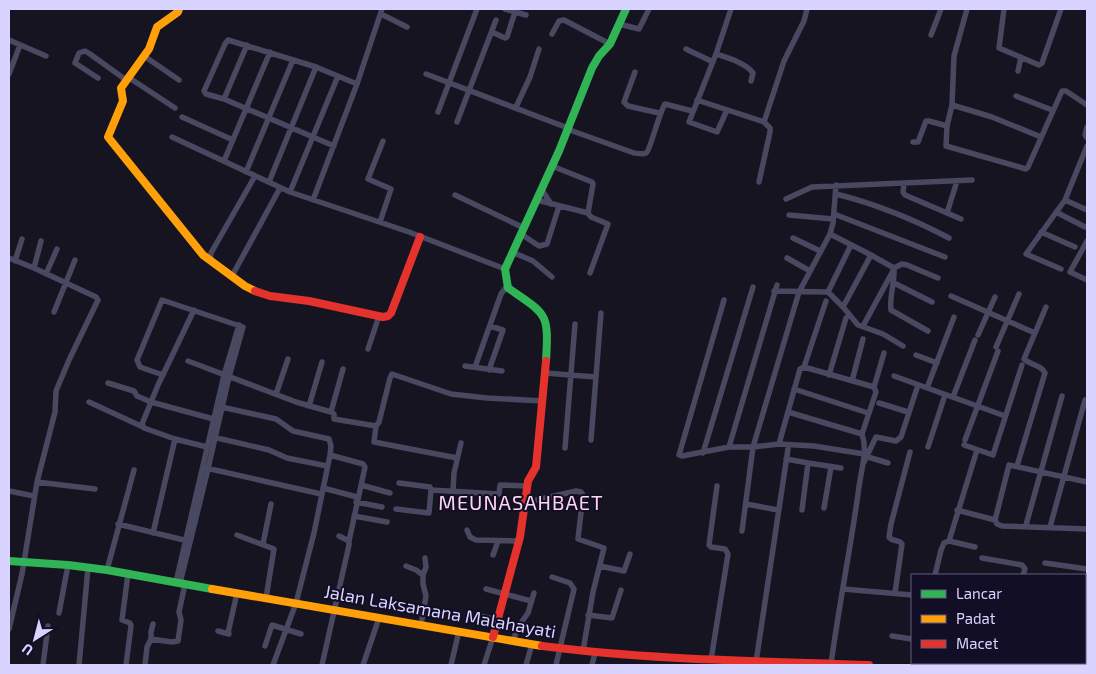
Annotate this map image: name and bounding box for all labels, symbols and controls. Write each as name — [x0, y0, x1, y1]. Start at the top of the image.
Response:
district label: MEUNASAHBAET — [438, 490, 604, 514]
legend — [911, 574, 1086, 664]
street label: Jalan Laksamana Malahayati — [323, 580, 558, 642]
text: Lancar — [956, 584, 1002, 602]
text: Padat — [956, 609, 996, 627]
north arrow — [10, 614, 60, 664]
text: Macet — [956, 634, 999, 652]
text: U — [18, 640, 36, 660]

